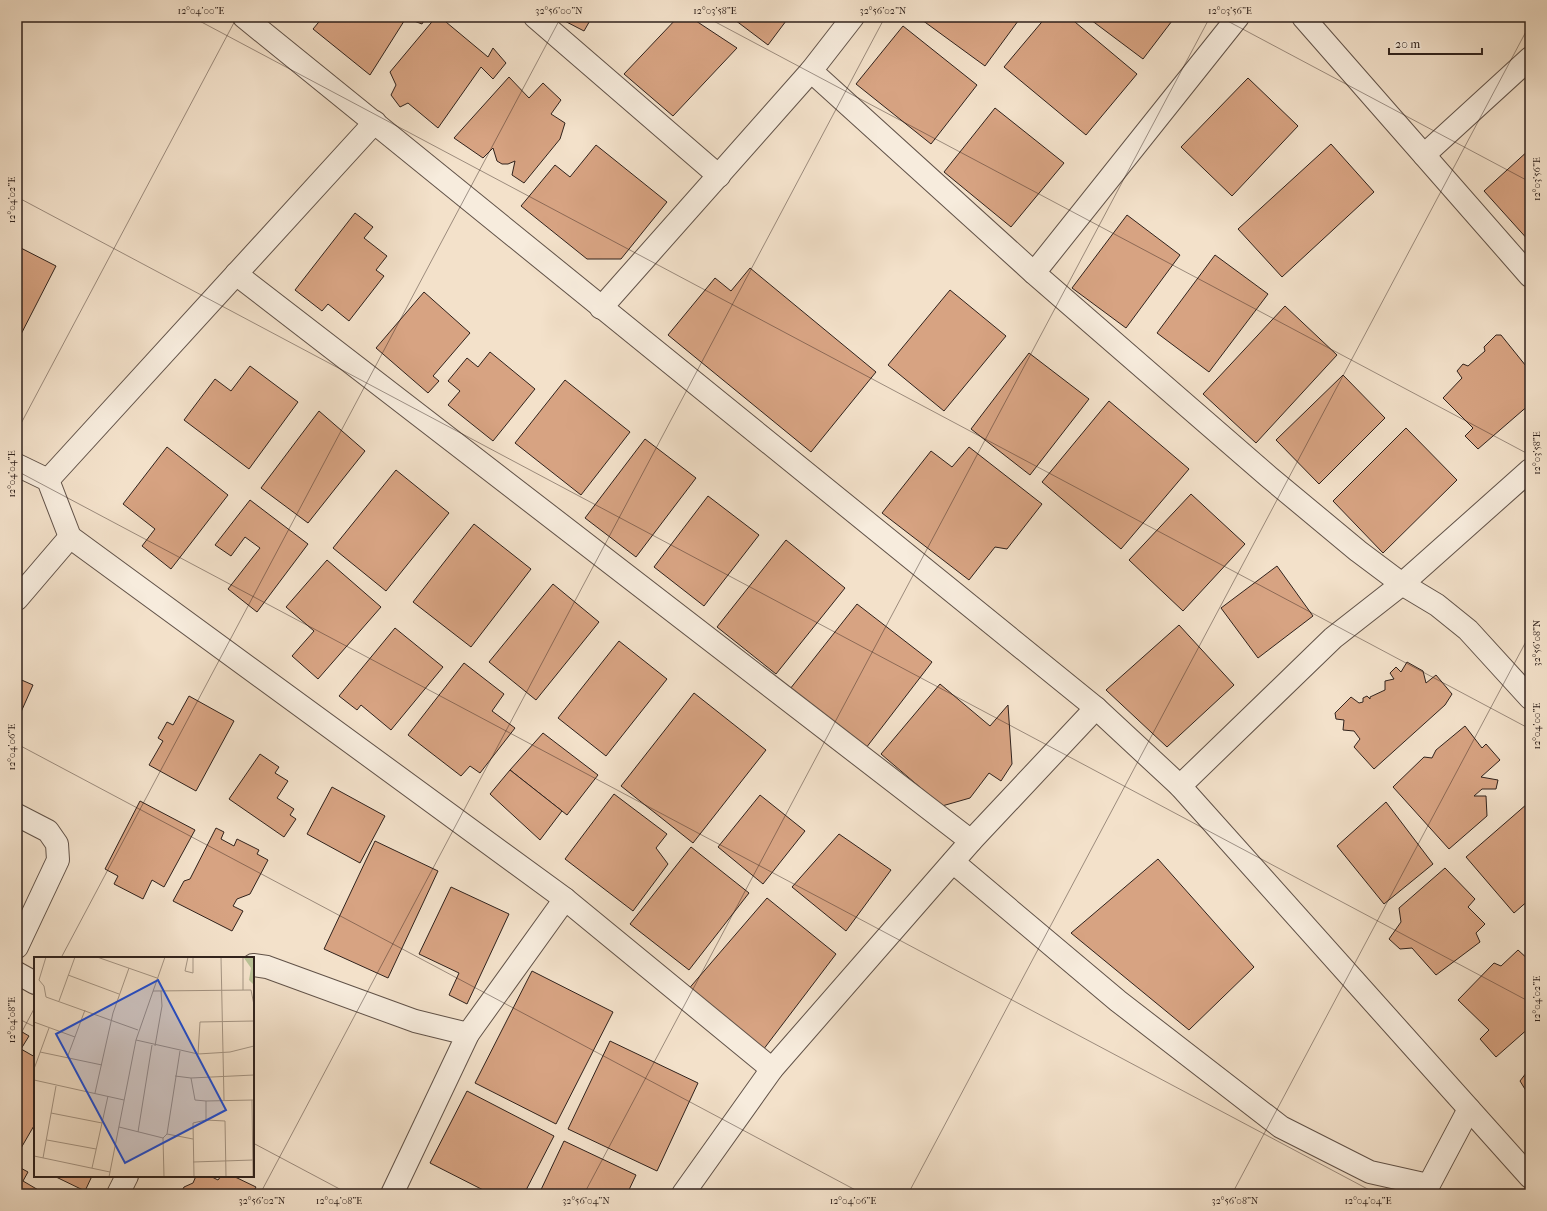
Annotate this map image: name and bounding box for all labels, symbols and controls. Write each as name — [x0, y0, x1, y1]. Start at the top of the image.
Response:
text: 12°04'00"E — [178, 5, 224, 17]
text: 32°56'00"N — [535, 5, 583, 17]
text: 12°03'58"E — [693, 5, 737, 17]
text: 32°56'02"N — [860, 5, 907, 17]
text: 12°03'56"E — [1208, 5, 1252, 17]
scale bar — [1389, 30, 1482, 56]
text: 20 m — [1395, 37, 1420, 51]
text: 12°03'56"E — [1531, 157, 1543, 201]
text: 12°04'02"E — [6, 177, 18, 223]
text: 12°03'58"E — [1531, 431, 1543, 475]
text: 12°04'04"E — [6, 450, 18, 498]
text: 32°56'08"N — [1531, 619, 1543, 666]
text: 12°04'00"E — [1531, 703, 1543, 749]
text: 12°04'06"E — [6, 724, 18, 770]
inset map — [34, 957, 254, 1177]
text: 12°04'02"E — [1531, 976, 1543, 1022]
text: 12°04'08"E — [6, 997, 18, 1043]
text: 32°56'02"N — [239, 1195, 286, 1207]
text: 12°04'08"E — [316, 1195, 362, 1207]
text: 32°56'04"N — [562, 1195, 610, 1207]
text: 12°04'06"E — [830, 1195, 876, 1207]
text: 32°56'08"N — [1212, 1195, 1259, 1207]
text: 12°04'04"E — [1344, 1195, 1392, 1207]

